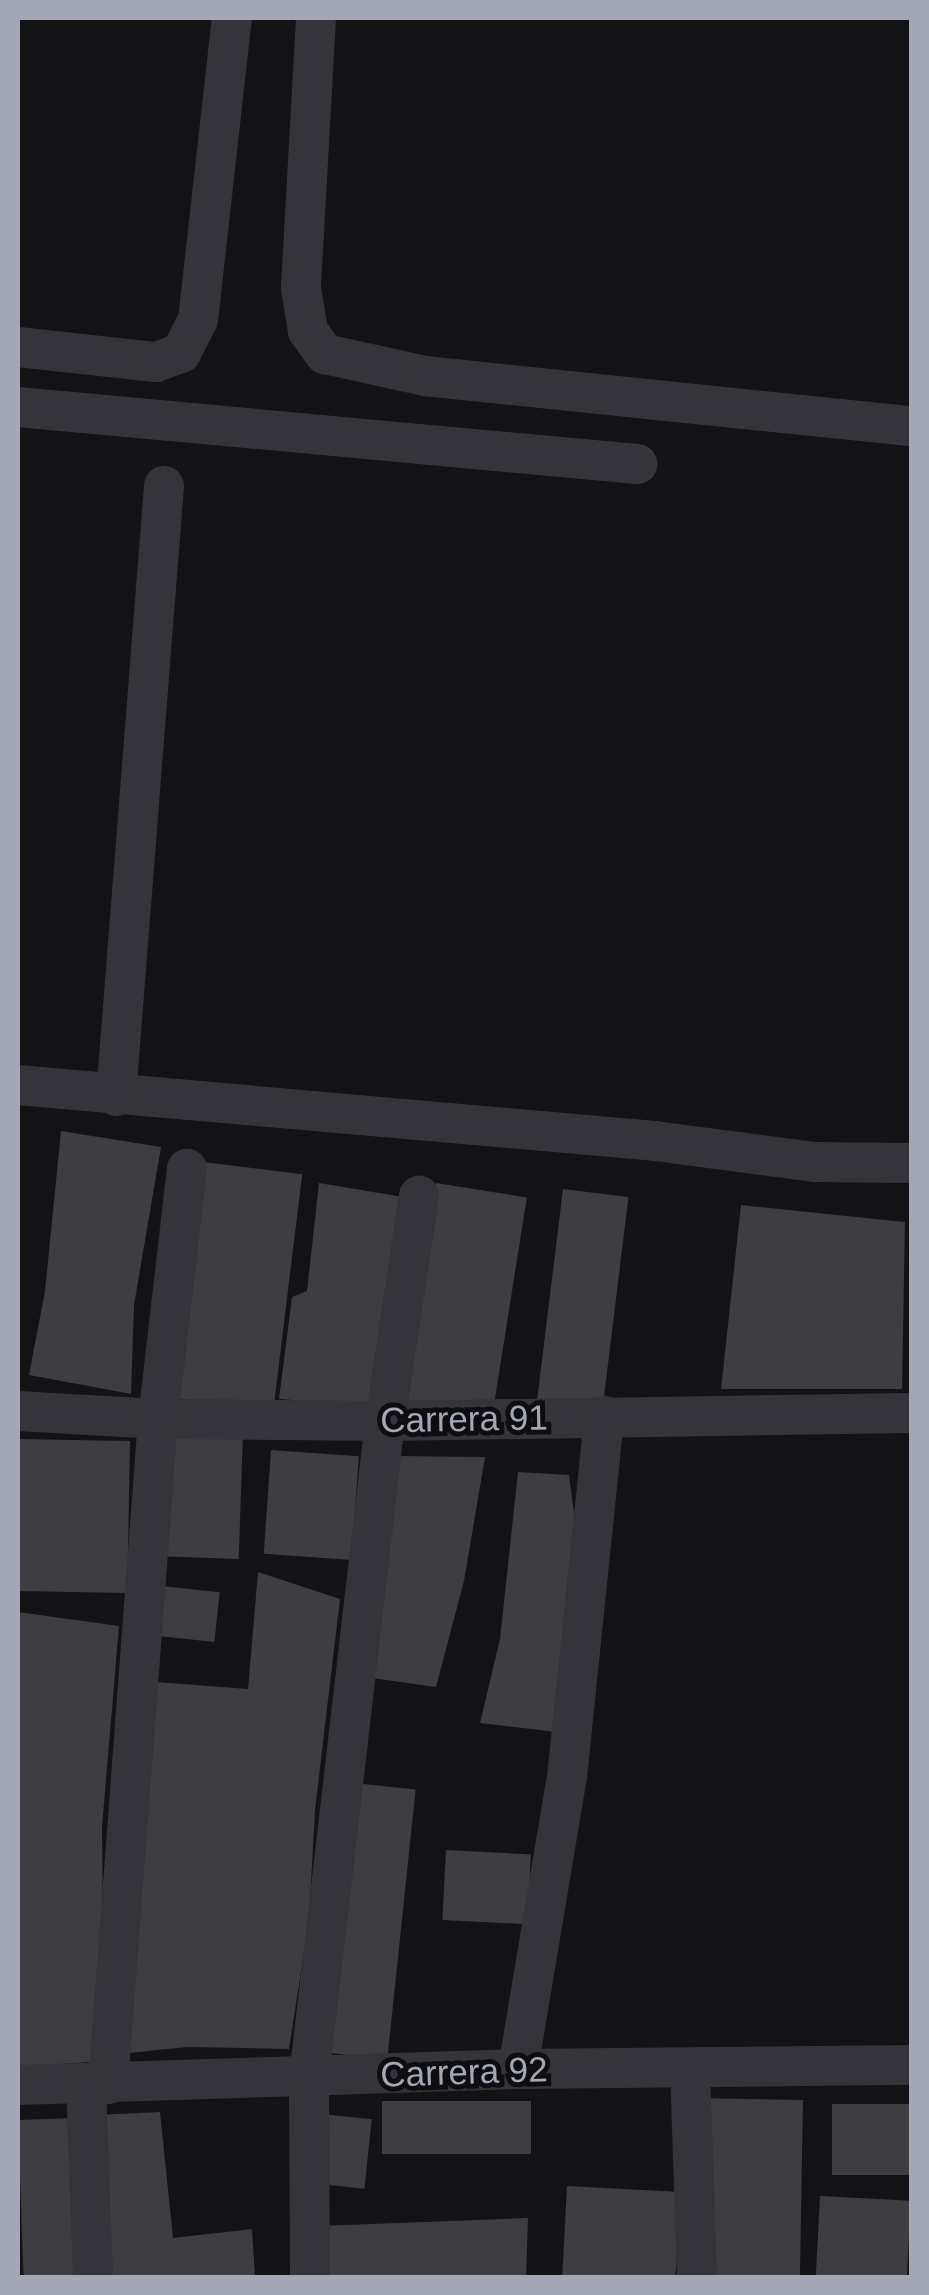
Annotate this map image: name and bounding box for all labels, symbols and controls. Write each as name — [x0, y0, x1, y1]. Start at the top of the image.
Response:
street label: Carrera 91 — [380, 1397, 548, 1441]
street label: Carrera 92 — [380, 2048, 548, 2096]

